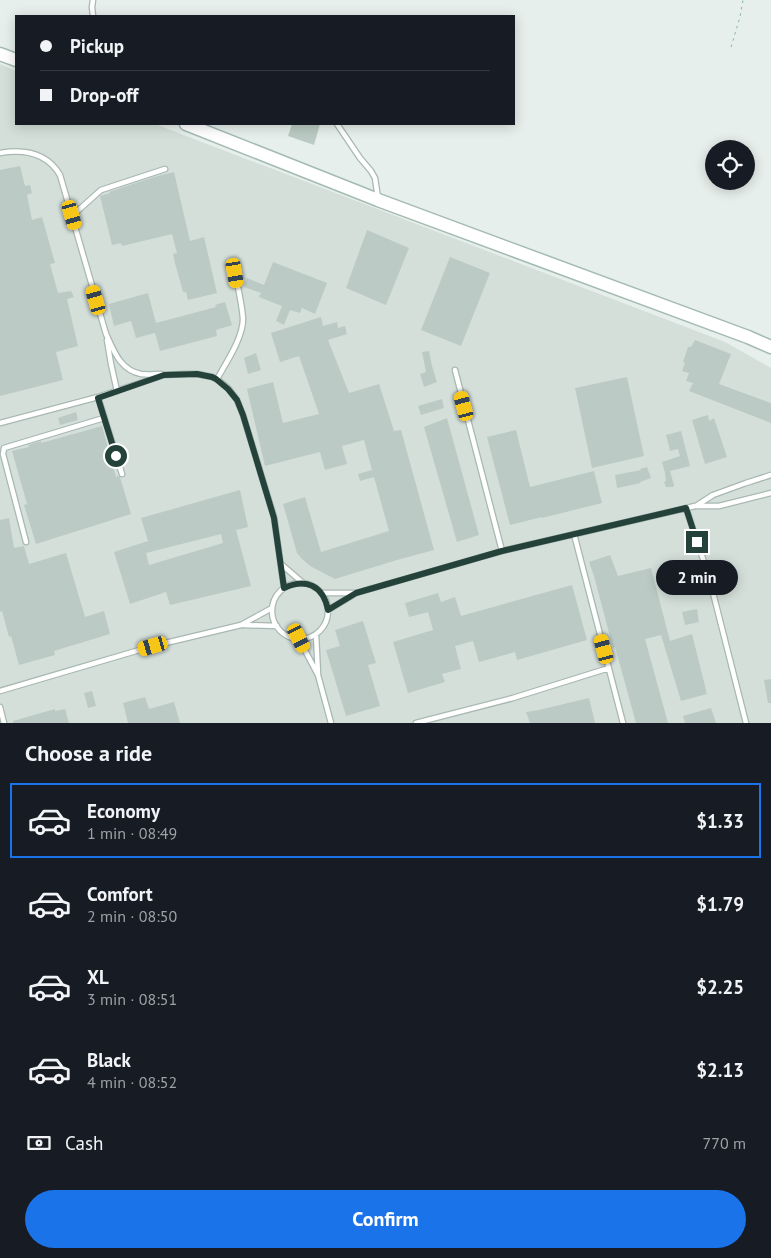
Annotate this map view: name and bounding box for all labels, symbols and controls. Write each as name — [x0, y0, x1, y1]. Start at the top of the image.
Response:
text: Pickup — [70, 34, 124, 58]
text: Drop-off — [70, 83, 138, 107]
map controls — [705, 140, 755, 190]
button: locate — [705, 140, 755, 190]
car — [60, 199, 83, 231]
car — [225, 257, 244, 289]
car — [84, 284, 107, 316]
car — [452, 390, 475, 422]
route start — [105, 445, 127, 467]
route end — [686, 531, 708, 553]
callout: 2 min — [656, 560, 738, 594]
text: 2 min — [677, 567, 717, 587]
car — [285, 621, 312, 655]
car — [592, 633, 615, 665]
car — [136, 635, 169, 657]
text: Choose a ride — [25, 739, 152, 767]
icon: car — [27, 798, 72, 843]
text: Economy — [87, 799, 160, 823]
text: $1.33 — [696, 809, 744, 833]
text: 1 min · 08:49 — [87, 823, 177, 843]
icon: car — [27, 881, 72, 926]
text: Comfort — [87, 882, 153, 906]
text: $1.79 — [696, 892, 744, 916]
text: 2 min · 08:50 — [87, 906, 177, 926]
icon: car — [27, 964, 72, 1009]
text: XL — [87, 965, 109, 989]
text: $2.25 — [696, 975, 744, 999]
text: 3 min · 08:51 — [87, 989, 177, 1009]
icon: car — [27, 1047, 72, 1092]
text: Black — [87, 1048, 131, 1072]
text: $2.13 — [696, 1058, 744, 1082]
text: 4 min · 08:52 — [87, 1072, 177, 1092]
icon: cash — [25, 1129, 53, 1157]
text: Cash — [65, 1131, 103, 1155]
text: 770 m — [703, 1133, 746, 1153]
button: Confirm — [25, 1190, 746, 1248]

